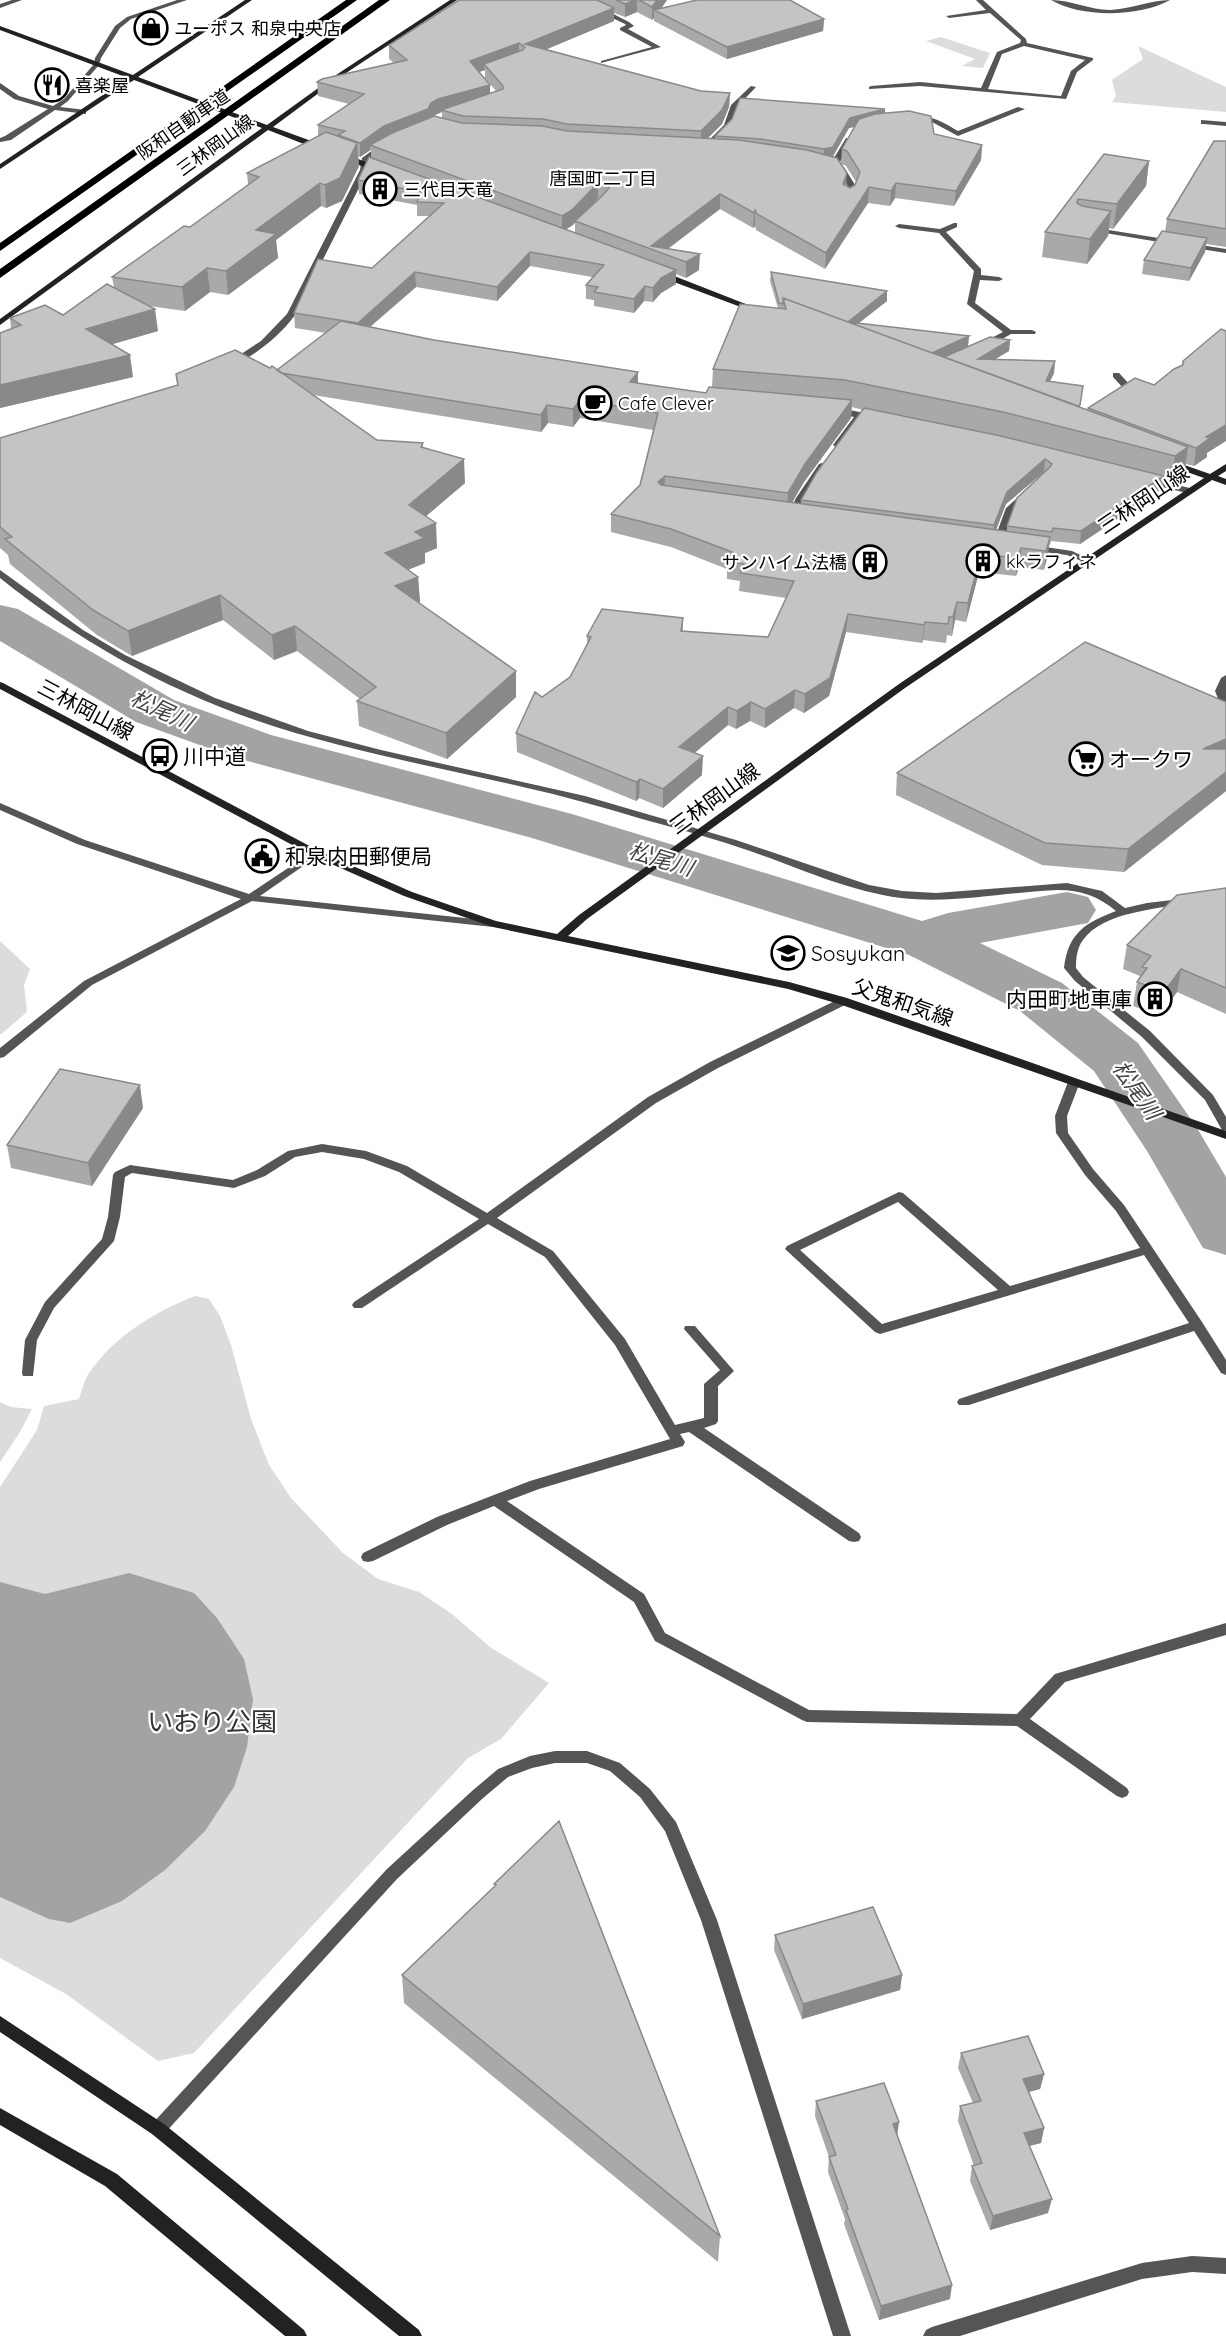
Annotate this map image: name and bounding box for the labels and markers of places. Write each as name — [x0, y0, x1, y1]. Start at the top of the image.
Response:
shop icon: ユーポス 和泉中央店 — [133, 10, 169, 46]
place label: ユーポス 和泉中央店 — [174, 17, 341, 40]
restaurant icon: 喜楽屋 — [34, 67, 70, 103]
place label: 喜楽屋 — [75, 74, 129, 97]
building icon: 三代目天竜 — [362, 171, 398, 207]
place label: 三代目天竜 — [403, 178, 493, 201]
cafe icon: Cafe Clever — [577, 385, 613, 421]
place label: Cafe Clever — [618, 392, 714, 415]
building icon: kkラフィネ — [965, 543, 1001, 579]
building icon: サンハイム法橋 — [852, 544, 888, 580]
place label: kkラフィネ — [1006, 550, 1097, 573]
place label: サンハイム法橋 — [722, 551, 847, 574]
bus stop icon: 川中道 — [142, 738, 178, 774]
supermarket icon: オークワ — [1068, 741, 1104, 777]
place label: 川中道 — [183, 743, 246, 769]
place label: オークワ — [1109, 746, 1193, 772]
public building icon: 和泉内田郵便局 — [244, 838, 280, 874]
place label: 和泉内田郵便局 — [285, 843, 432, 869]
school or university icon: Sosyukan — [770, 935, 806, 971]
place label: Sosyukan — [811, 940, 905, 966]
building icon: 内田町地車庫 — [1137, 981, 1173, 1017]
place label: 内田町地車庫 — [1006, 986, 1132, 1012]

